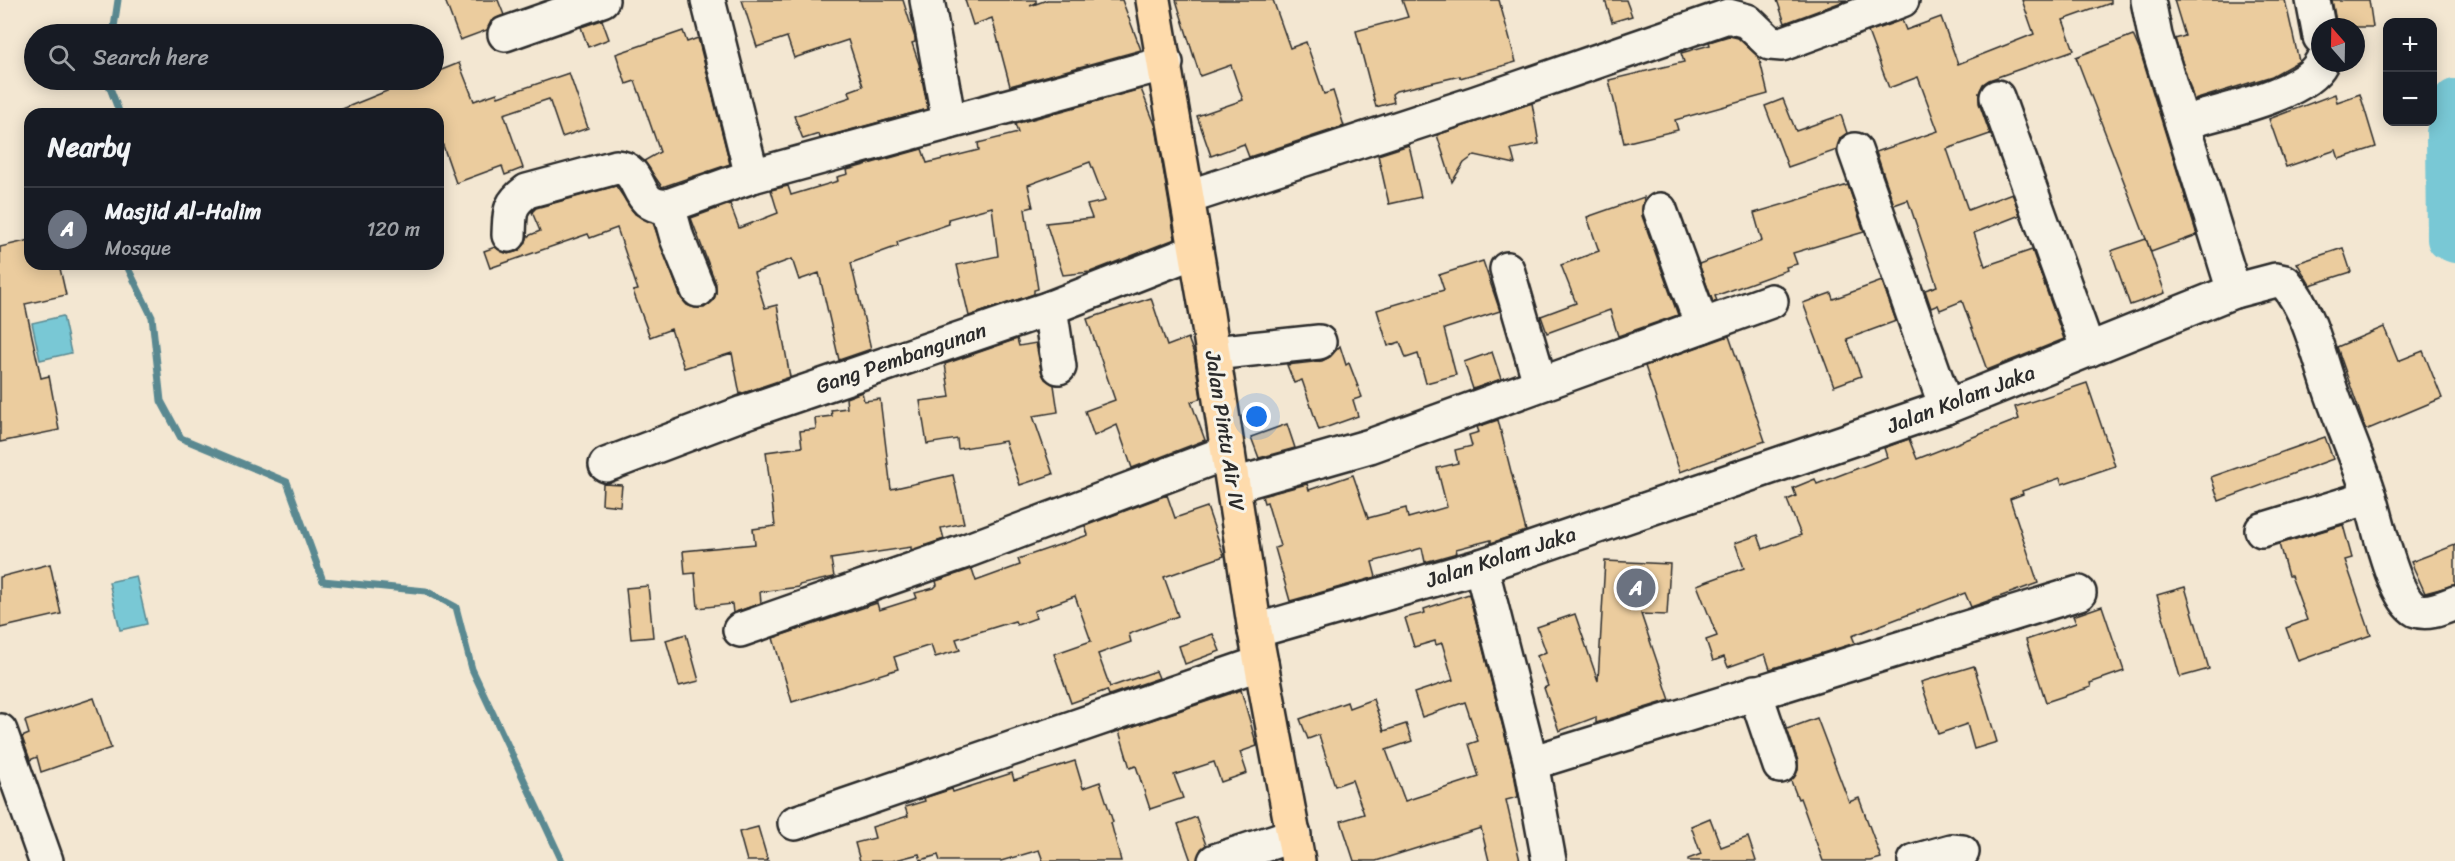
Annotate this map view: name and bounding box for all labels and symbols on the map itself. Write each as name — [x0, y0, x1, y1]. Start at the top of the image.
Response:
north arrow — [2311, 18, 2365, 72]
street label: Gang Pembangunan — [810, 311, 992, 405]
street label: Jalan Pintu Air IV — [1193, 347, 1256, 514]
street label: Jalan Kolam Jaka — [1881, 353, 2041, 445]
your location — [1242, 402, 1271, 431]
street label: Jalan Kolam Jaka — [1420, 515, 1581, 599]
pin: A — [1616, 566, 1656, 610]

